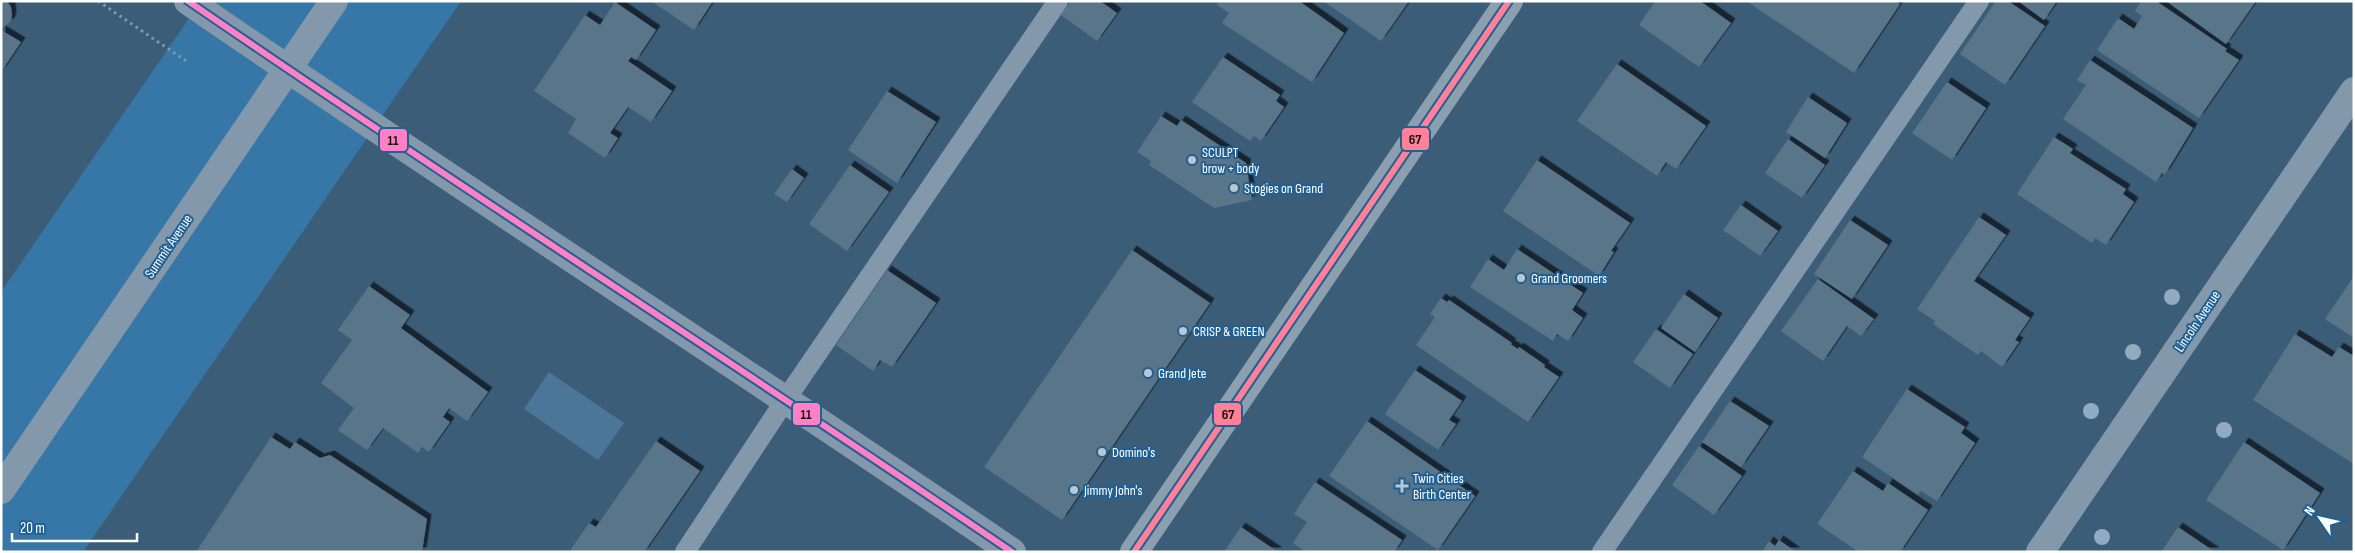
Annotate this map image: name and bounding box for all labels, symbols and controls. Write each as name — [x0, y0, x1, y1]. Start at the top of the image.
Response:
line badge: 67 — [1401, 127, 1430, 151]
line badge: 11 — [379, 128, 408, 152]
text: 67 — [1409, 131, 1422, 148]
text: 11 — [388, 132, 399, 149]
place label: SCULPT brow + body — [1202, 144, 1260, 177]
marker: SCULPT brow + body — [1186, 154, 1198, 166]
place label: Stogies on Grand — [1244, 180, 1323, 197]
marker: Stogies on Grand — [1228, 182, 1240, 194]
street label: Summit Avenue — [141, 211, 196, 281]
place label: Grand Groomers — [1531, 270, 1607, 287]
marker: Grand Groomers — [1515, 272, 1527, 284]
street label: Lincoln Avenue — [2171, 287, 2224, 355]
place label: CRISP & GREEN — [1193, 323, 1265, 340]
marker: CRISP & GREEN — [1177, 325, 1189, 337]
place label: Grand Jete — [1158, 365, 1207, 382]
marker: Grand Jete — [1142, 367, 1154, 379]
line badge: 11 — [792, 402, 821, 426]
line badge: 67 — [1213, 402, 1242, 426]
text: 11 — [801, 406, 812, 423]
text: 67 — [1222, 406, 1235, 423]
place label: Domino's — [1112, 444, 1155, 461]
marker: Domino's — [1096, 446, 1108, 458]
place label: Twin Cities Birth Center — [1413, 470, 1471, 503]
marker: Twin Cities Birth Center — [1395, 479, 1409, 493]
place label: Jimmy John's — [1083, 482, 1142, 499]
marker: Jimmy John's — [1068, 484, 1080, 496]
north arrow — [2295, 493, 2345, 543]
text: N — [2300, 503, 2319, 519]
scale bar — [12, 510, 138, 542]
text: 20 m — [20, 519, 45, 538]

